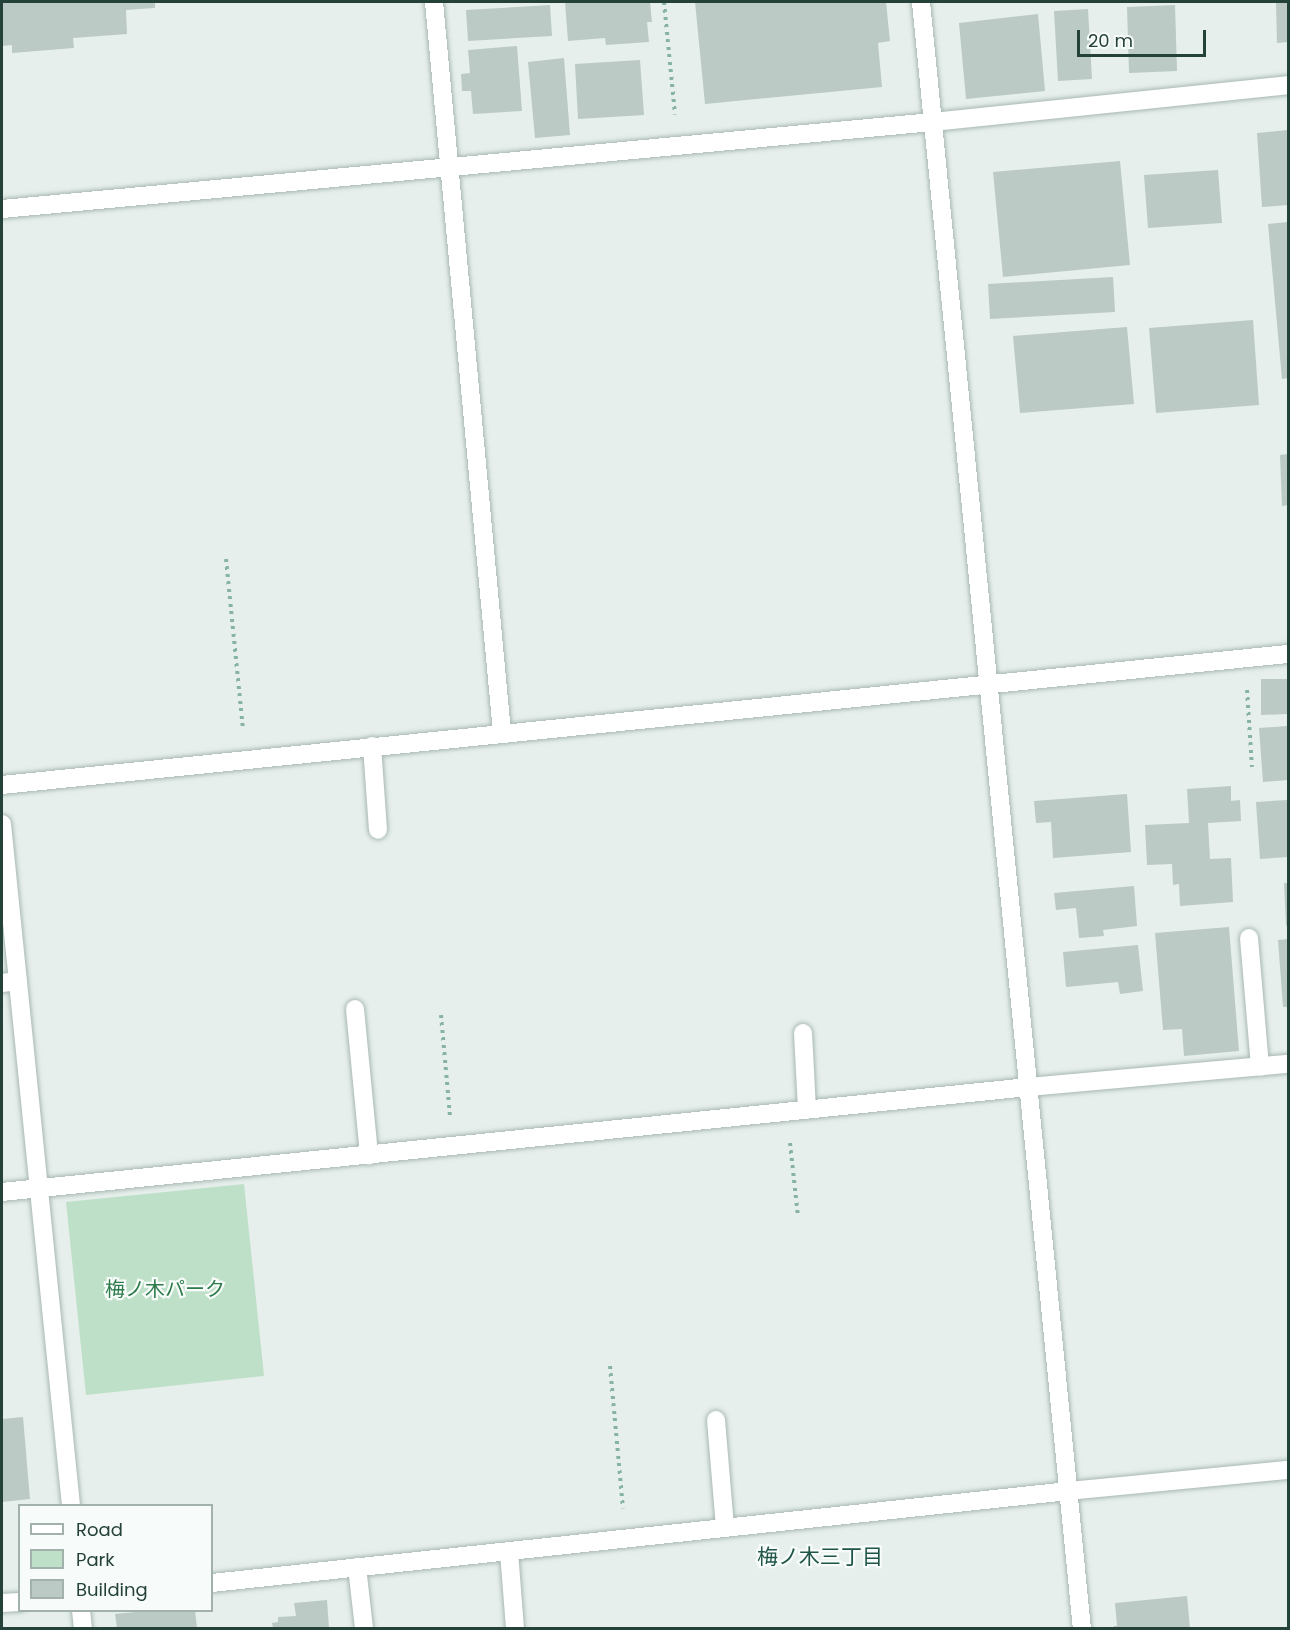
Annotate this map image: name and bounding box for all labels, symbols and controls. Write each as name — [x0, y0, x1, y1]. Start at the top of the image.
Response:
scale bar — [1080, 18, 1209, 56]
text: 20 m — [1088, 28, 1133, 53]
park label: 梅ノ木パーク — [105, 1277, 225, 1301]
legend — [18, 1504, 213, 1612]
text: Road — [76, 1517, 123, 1542]
district label: 梅ノ木三丁目 — [757, 1544, 883, 1570]
text: Park — [76, 1547, 115, 1572]
text: Building — [76, 1577, 148, 1602]

